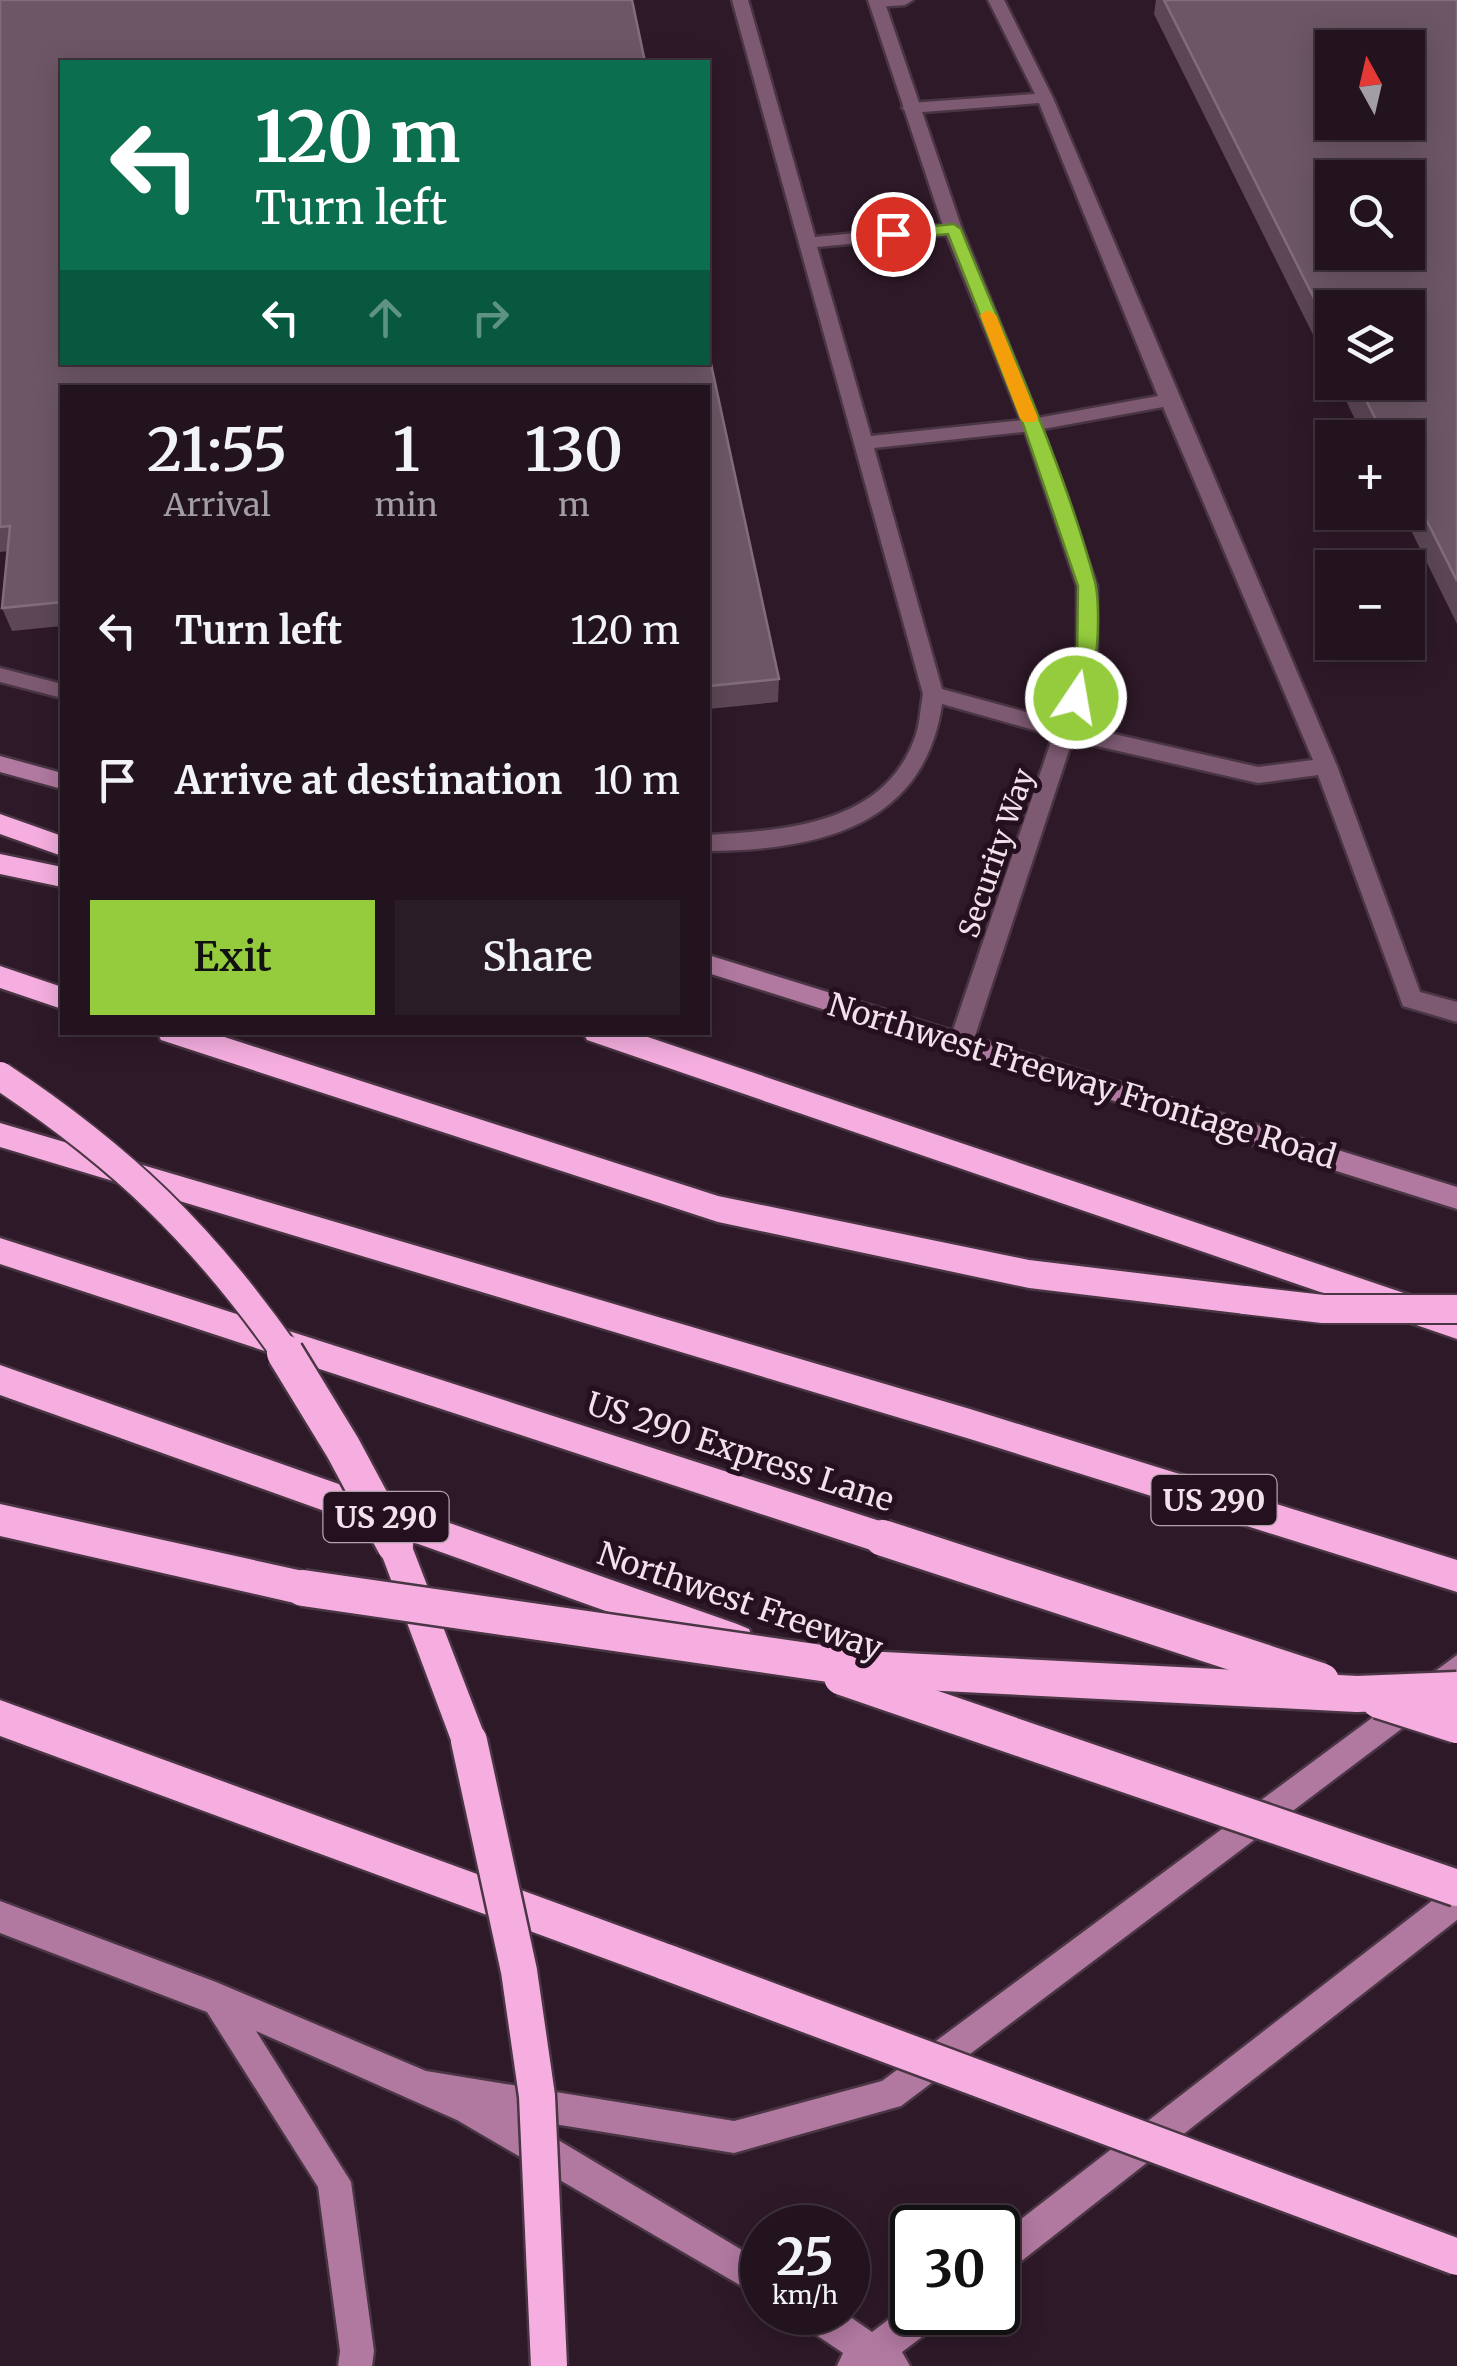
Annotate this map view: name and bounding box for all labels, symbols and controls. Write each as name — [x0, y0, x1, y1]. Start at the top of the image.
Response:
north arrow — [1315, 30, 1425, 140]
map controls — [1315, 30, 1425, 660]
text: 120 m — [255, 93, 460, 181]
icon: left — [90, 100, 220, 230]
button: search — [1315, 160, 1425, 270]
text: Turn left — [255, 180, 447, 236]
pin — [851, 192, 936, 277]
icon: arrive — [866, 207, 921, 262]
icon: left — [253, 290, 308, 345]
icon: ahead — [358, 290, 413, 345]
icon: right — [463, 290, 518, 345]
button: layers — [1315, 290, 1425, 400]
text: 21:55 — [147, 412, 288, 487]
text: 1 — [392, 412, 420, 487]
text: 130 — [525, 412, 623, 487]
button: + — [1315, 420, 1425, 530]
text: Arrival — [164, 485, 271, 525]
text: min — [374, 485, 438, 525]
text: m — [558, 485, 590, 525]
button: − — [1315, 550, 1425, 660]
icon: left — [90, 603, 145, 658]
text: Turn left — [175, 607, 342, 654]
text: 120 m — [570, 607, 680, 654]
position arrow — [1024, 646, 1128, 750]
icon: arrive — [90, 753, 145, 808]
text: Arrive at destination — [175, 757, 562, 804]
text: 10 m — [593, 757, 680, 804]
street label: Security Way — [950, 763, 1042, 942]
button: Exit — [90, 900, 375, 1015]
button: Share — [395, 900, 680, 1015]
street label: Northwest Freeway Frontage Road — [823, 985, 1341, 1177]
street label: US 290 Express Lane — [581, 1383, 899, 1521]
road number: US 290 — [1152, 1475, 1276, 1525]
road number: US 290 — [324, 1492, 448, 1542]
street label: Northwest Freeway — [592, 1533, 888, 1669]
speed limit sign: 30 — [890, 2205, 1020, 2335]
text: 25 — [776, 2226, 834, 2289]
text: km/h — [772, 2279, 838, 2311]

